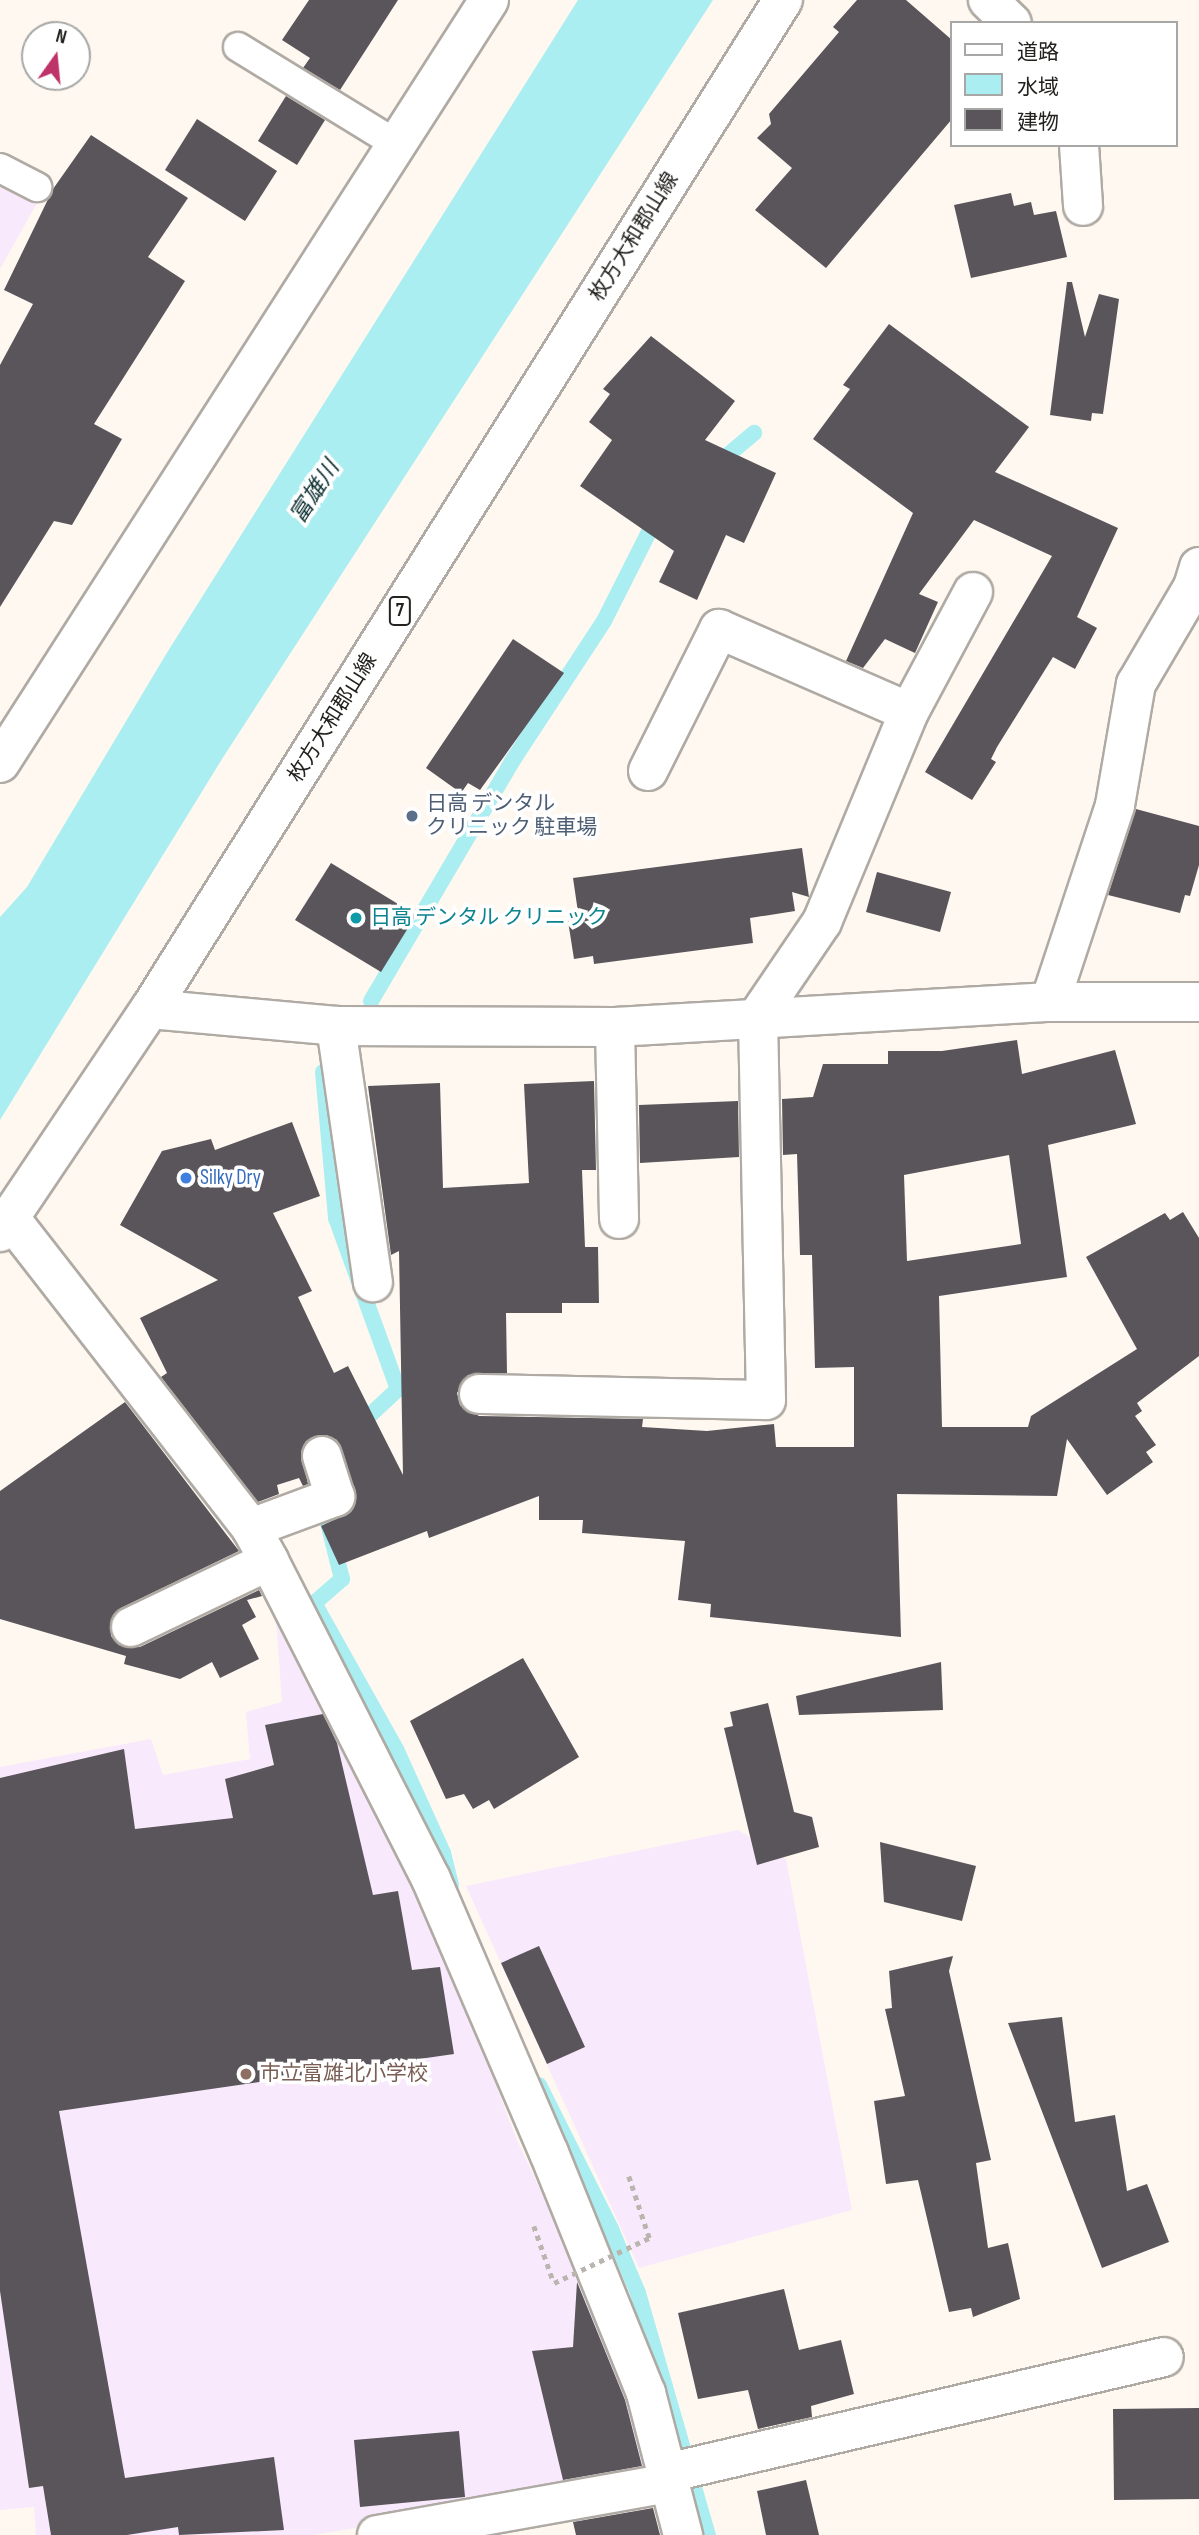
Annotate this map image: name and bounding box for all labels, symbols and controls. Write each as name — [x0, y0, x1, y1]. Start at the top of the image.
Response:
north arrow — [21, 21, 91, 91]
legend — [950, 21, 1178, 147]
text: N — [53, 25, 69, 50]
text: 道路 — [1017, 40, 1059, 65]
text: 水域 — [1017, 75, 1059, 100]
text: 建物 — [1017, 110, 1059, 135]
street label: 枚方大和郡山線 — [584, 168, 684, 306]
water label: 富雄川 — [285, 456, 345, 528]
road number: 7 — [388, 596, 412, 626]
street label: 枚方大和郡山線 — [283, 649, 383, 787]
place label: 日高 デンタル クリニック 駐車場 — [426, 791, 597, 841]
marker: 日高 デンタル クリニック 駐車場 — [404, 808, 420, 824]
place label: 日高 デンタル クリニック — [370, 905, 608, 931]
marker: 日高 デンタル クリニック — [348, 910, 364, 926]
place label: Silky Dry — [200, 1165, 261, 1191]
marker: Silky Dry — [178, 1170, 194, 1186]
place label: 市立富雄北小学校 — [260, 2061, 428, 2087]
marker: 市立富雄北小学校 — [238, 2066, 254, 2082]

